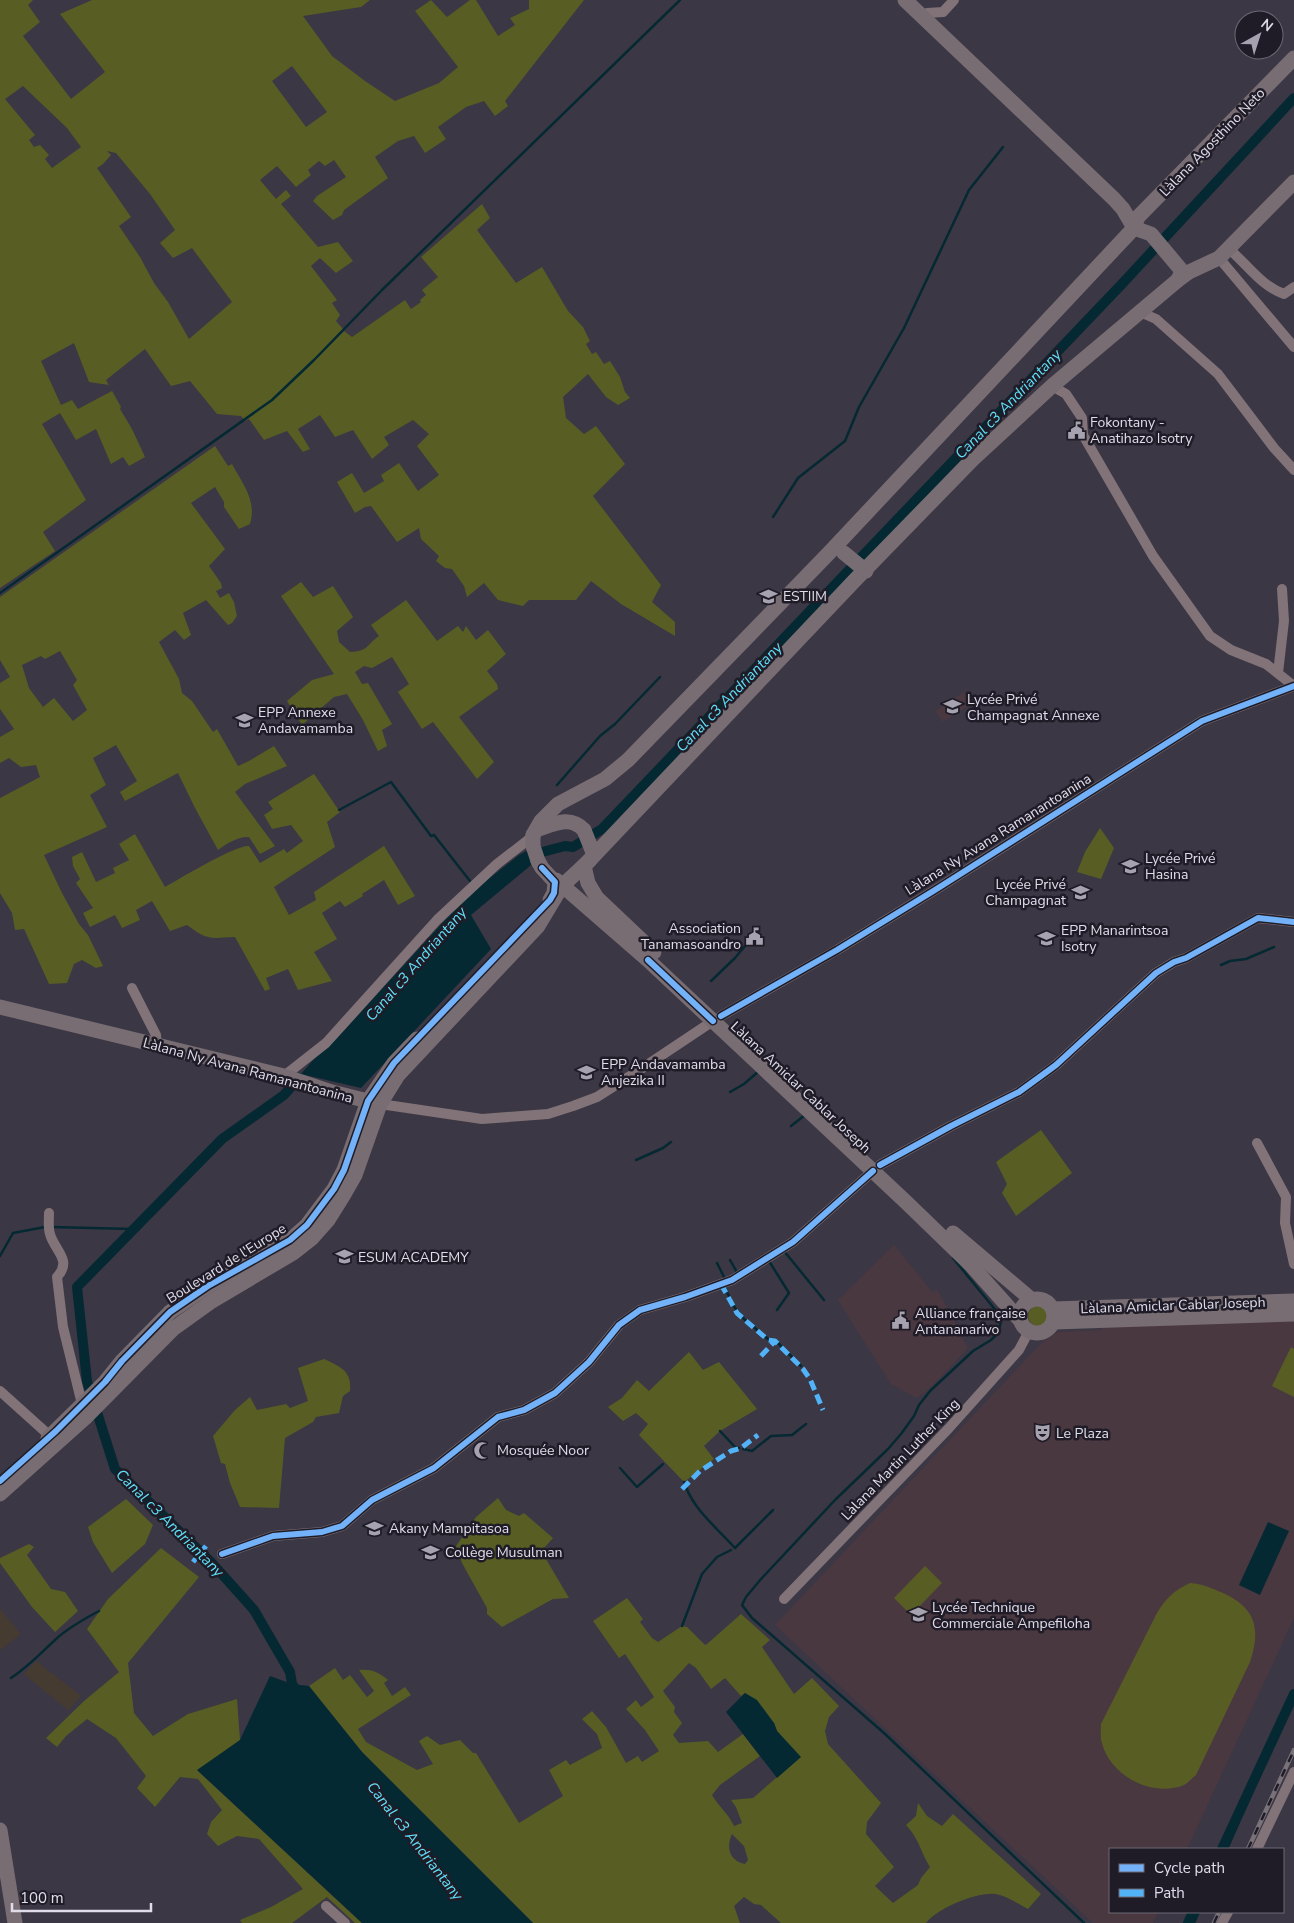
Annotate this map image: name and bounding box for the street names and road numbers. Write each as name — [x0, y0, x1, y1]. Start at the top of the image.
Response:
street label: Làlana Agosthino Neto — [1155, 84, 1269, 201]
street label: Làlana Ny Avana Ramanantoanina — [902, 769, 1095, 900]
street label: Làlana Amiclar Cablar Joseph — [726, 1017, 875, 1157]
street label: Làlana Ny Avana Ramanantoanina — [141, 1033, 355, 1108]
street label: Boulevard de l'Europe — [163, 1219, 290, 1308]
street label: Làlana Amiclar Cablar Joseph — [1080, 1293, 1266, 1318]
street label: Làlana Martin Luther King — [837, 1394, 964, 1524]

